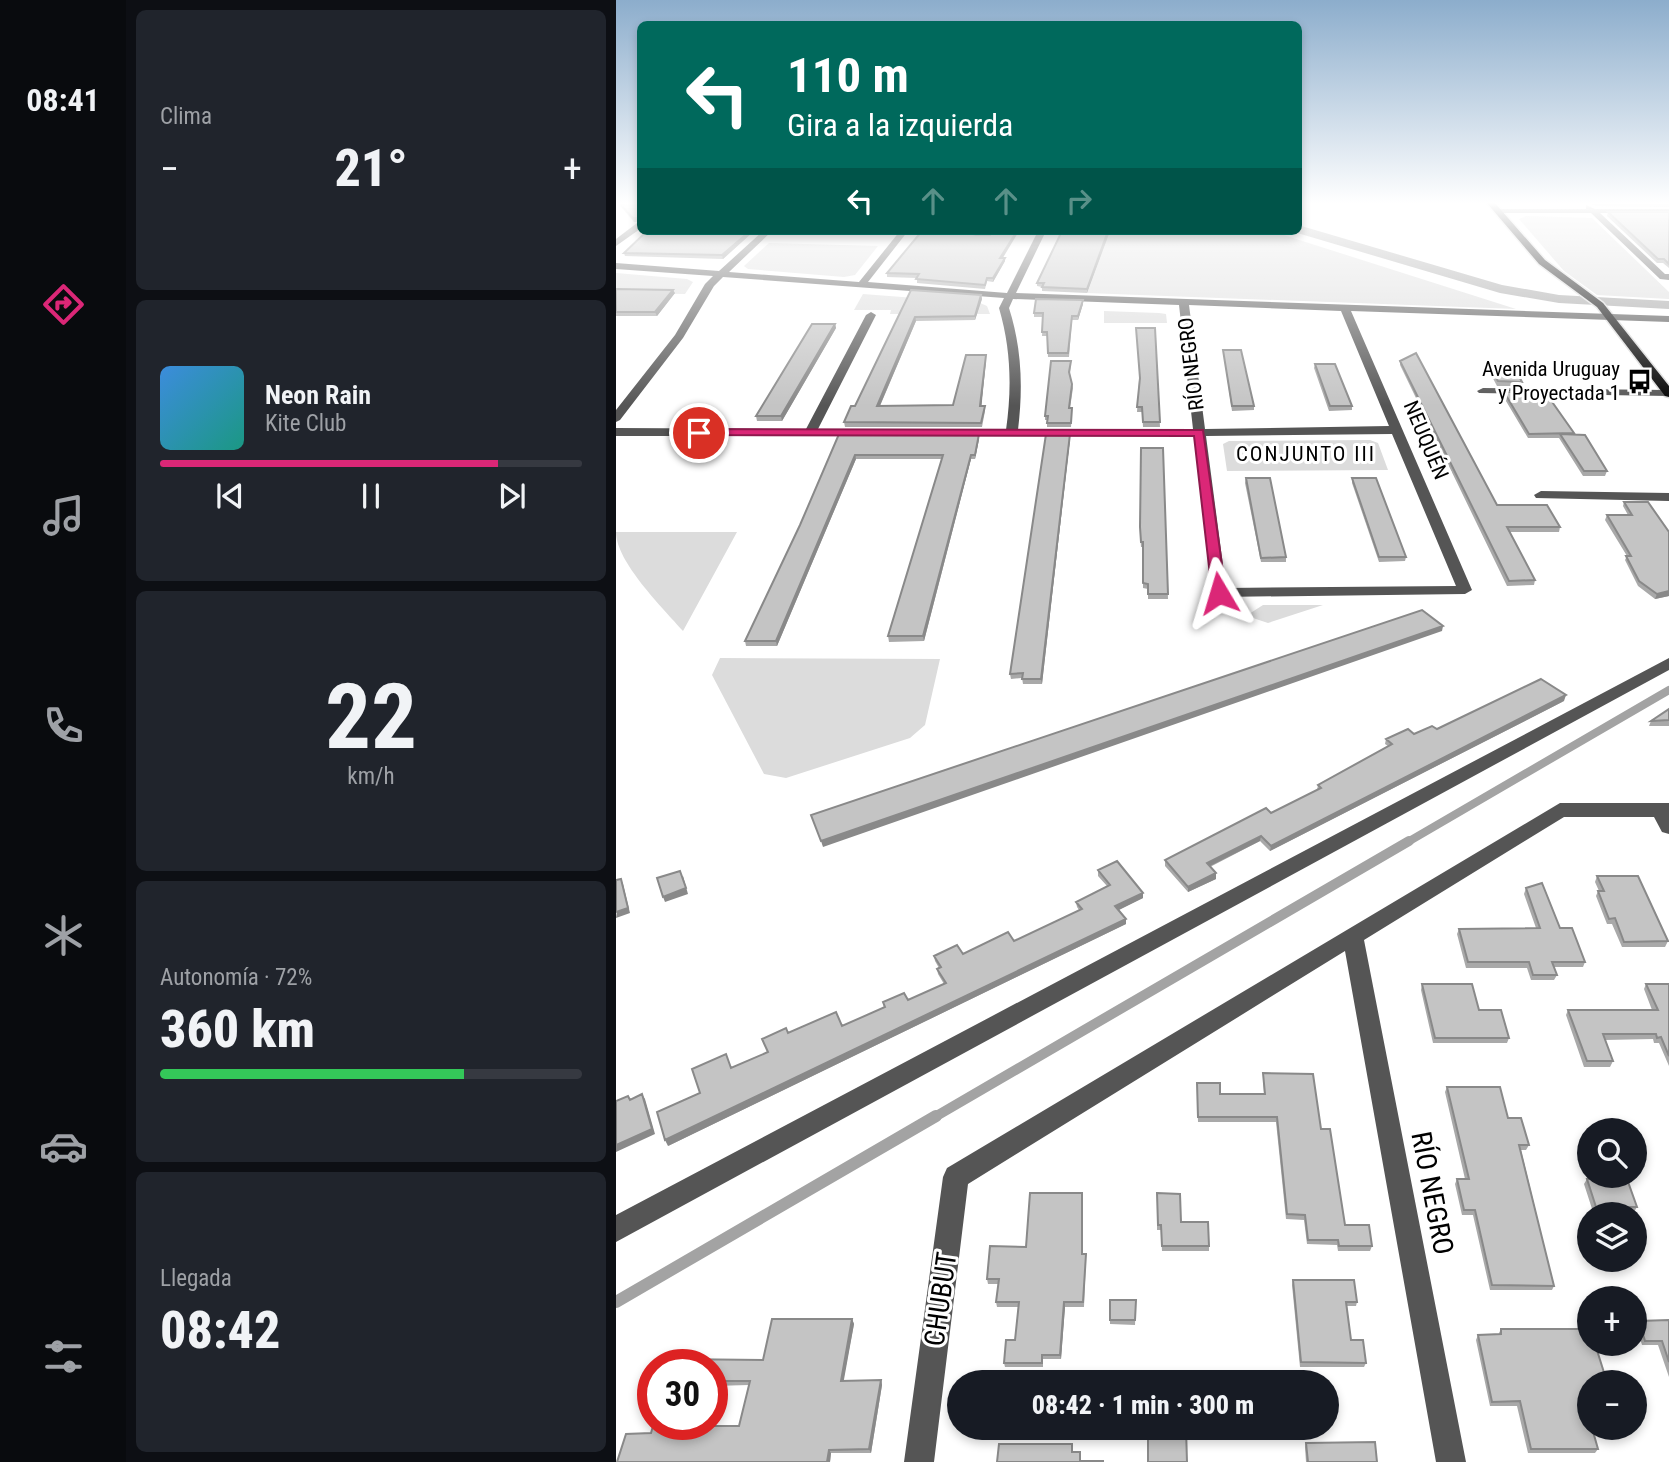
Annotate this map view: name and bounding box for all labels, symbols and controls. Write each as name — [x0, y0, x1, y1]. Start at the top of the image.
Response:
text: 110 m — [787, 47, 909, 104]
icon: left — [672, 49, 763, 140]
text: 08:41 — [26, 81, 100, 119]
text: Clima — [160, 103, 212, 130]
text: Gira a la izquierda — [787, 106, 1013, 144]
text: 21° — [334, 138, 408, 199]
text: − — [160, 147, 179, 191]
text: + — [563, 147, 582, 191]
icon: left — [841, 182, 879, 220]
icon: ahead — [914, 182, 952, 220]
icon: ahead — [987, 182, 1025, 220]
icon: right — [1060, 182, 1098, 220]
icon: directions — [39, 280, 88, 329]
street label: RÍO NEGRO — [1173, 316, 1209, 412]
place label: Avenida Uruguay y Proyectada 1 — [1482, 357, 1620, 405]
bus stop icon: Avenida Uruguay y Proyectada 1 — [1626, 367, 1654, 395]
text: Neon Rain — [265, 380, 371, 410]
street label: NEUQUÉN — [1399, 397, 1453, 483]
pin — [669, 403, 729, 463]
text: Kite Club — [265, 410, 346, 437]
icon: arrive — [680, 414, 718, 452]
district label: CONJUNTO III — [1236, 442, 1376, 466]
icon: previous — [211, 477, 249, 515]
icon: pause — [352, 477, 390, 515]
icon: next — [493, 477, 531, 515]
icon: music — [39, 491, 88, 540]
position arrow — [1182, 556, 1256, 630]
text: 22 — [325, 664, 417, 770]
icon: phone — [39, 701, 88, 750]
text: km/h — [347, 763, 395, 790]
icon: climate — [39, 911, 88, 960]
text: Autonomía · 72% — [160, 964, 312, 991]
text: 360 km — [160, 999, 315, 1060]
map controls — [1577, 1118, 1647, 1440]
button: search — [1577, 1118, 1647, 1188]
icon: car — [39, 1122, 88, 1171]
street label: RÍO NEGRO — [1404, 1129, 1461, 1257]
button: layers — [1577, 1202, 1647, 1272]
street label: CHUBUT — [918, 1250, 963, 1348]
text: Llegada — [160, 1265, 232, 1292]
button: + — [1577, 1286, 1647, 1356]
text: 08:42 — [160, 1300, 280, 1361]
icon: filters — [39, 1332, 88, 1381]
speed limit sign: 30 — [637, 1349, 728, 1440]
button: − — [1577, 1370, 1647, 1440]
text: 08:42 · 1 min · 300 m — [1032, 1390, 1254, 1420]

